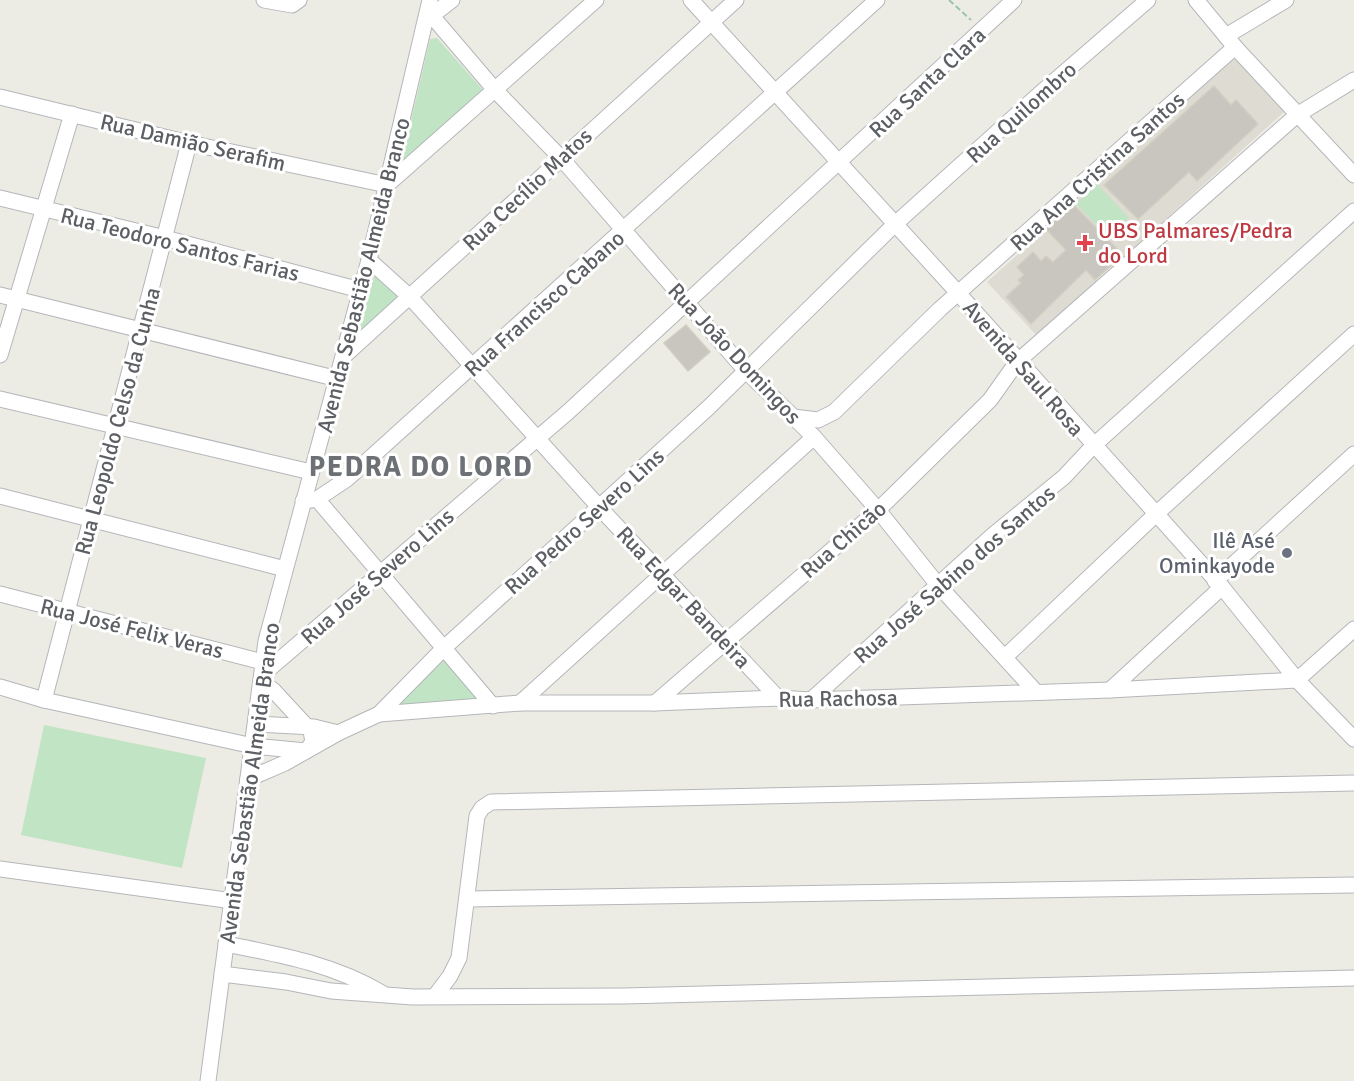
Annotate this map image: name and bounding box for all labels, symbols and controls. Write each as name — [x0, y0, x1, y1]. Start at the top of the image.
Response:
street label: Rua Santa Clara — [863, 21, 991, 143]
street label: Rua Quilombro — [961, 56, 1082, 169]
street label: Rua Ana Cristina Santos — [1005, 86, 1190, 257]
street label: Rua Damião Serafim — [98, 108, 288, 177]
street label: Avenida Sebastião Almeida Branco — [311, 115, 416, 436]
street label: Rua Cecílio Matos — [457, 122, 598, 256]
street label: Rua Teodoro Santos Farias — [58, 202, 302, 287]
place label: UBS Palmares/Pedra do Lord — [1098, 217, 1293, 269]
street label: Rua Francisco Cabano — [459, 224, 630, 382]
marker: UBS Palmares/Pedra do Lord — [1076, 234, 1094, 252]
street label: Rua João Domingos — [662, 277, 807, 430]
street label: Rua Leopoldo Celso da Cunha — [69, 284, 166, 558]
street label: Avenida Saul Rosa — [957, 295, 1090, 442]
street label: Rua Pedro Severo Lins — [499, 443, 670, 600]
district label: PEDRA DO LORD — [309, 450, 533, 484]
street label: Rua José Sabino dos Santos — [848, 479, 1061, 669]
street label: Rua Chicão — [795, 495, 892, 584]
street label: Rua José Severo Lins — [295, 503, 459, 650]
street label: Rua Edgar Bandeira — [611, 521, 756, 674]
place label: Ilê Asé Ominkayode — [1159, 527, 1275, 579]
marker: Ilê Asé Ominkayode — [1280, 546, 1294, 560]
street label: Rua José Felix Veras — [38, 593, 226, 664]
street label: Avenida Sebastião Almeida Branco — [214, 621, 285, 945]
street label: Rua Rachosa — [778, 684, 898, 713]

